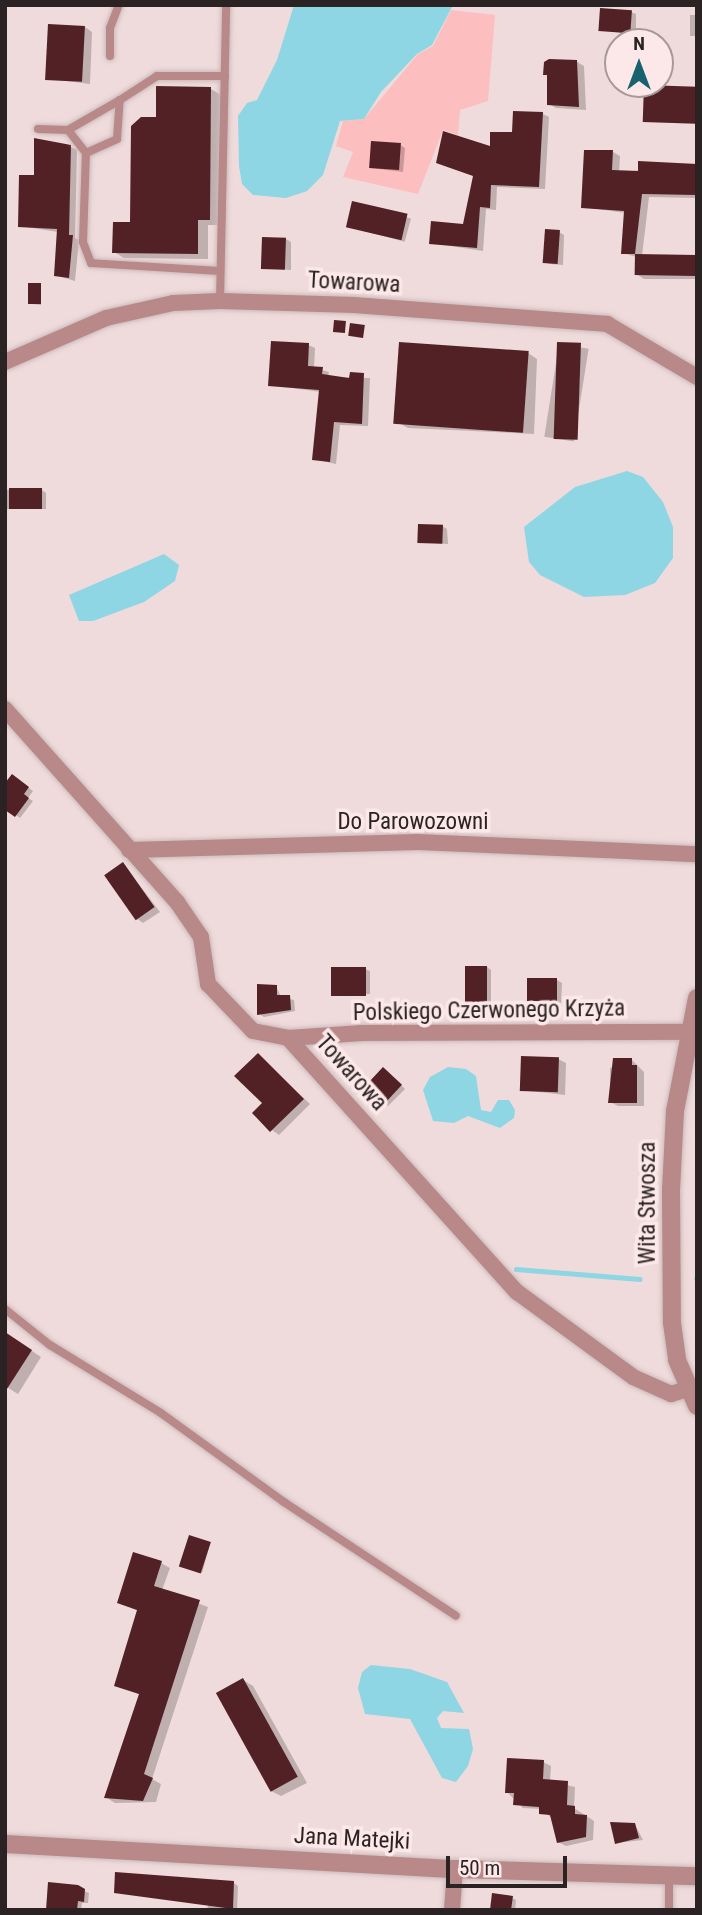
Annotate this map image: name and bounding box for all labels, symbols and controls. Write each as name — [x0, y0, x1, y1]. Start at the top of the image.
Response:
north arrow — [604, 28, 674, 98]
text: N — [633, 32, 645, 55]
street label: Towarowa — [307, 267, 401, 299]
street label: Do Parowozowni — [337, 808, 489, 836]
street label: Polskiego Czerwonego Krzyża — [353, 995, 625, 1027]
street label: Towarowa — [310, 1029, 392, 1117]
street label: Wita Stwosza — [634, 1142, 662, 1264]
street label: Jana Matejki — [293, 1822, 411, 1856]
scale bar — [450, 1842, 571, 1886]
text: 50 m — [459, 1856, 500, 1880]

